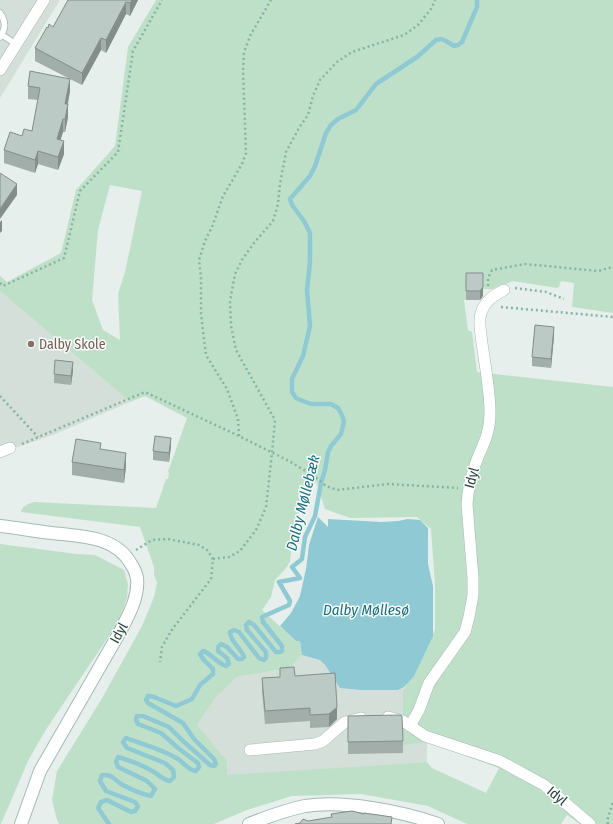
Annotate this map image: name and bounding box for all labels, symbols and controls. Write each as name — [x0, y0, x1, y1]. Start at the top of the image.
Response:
place label: Dalby Skole — [39, 336, 106, 353]
marker: Dalby Skole — [26, 339, 36, 349]
water label: Dalby Møllebæk — [282, 453, 324, 553]
street label: Idyl — [461, 465, 483, 490]
water label: Dalby Møllesø — [323, 601, 409, 619]
street label: Idyl — [106, 619, 132, 646]
street label: Idyl — [543, 783, 571, 809]

